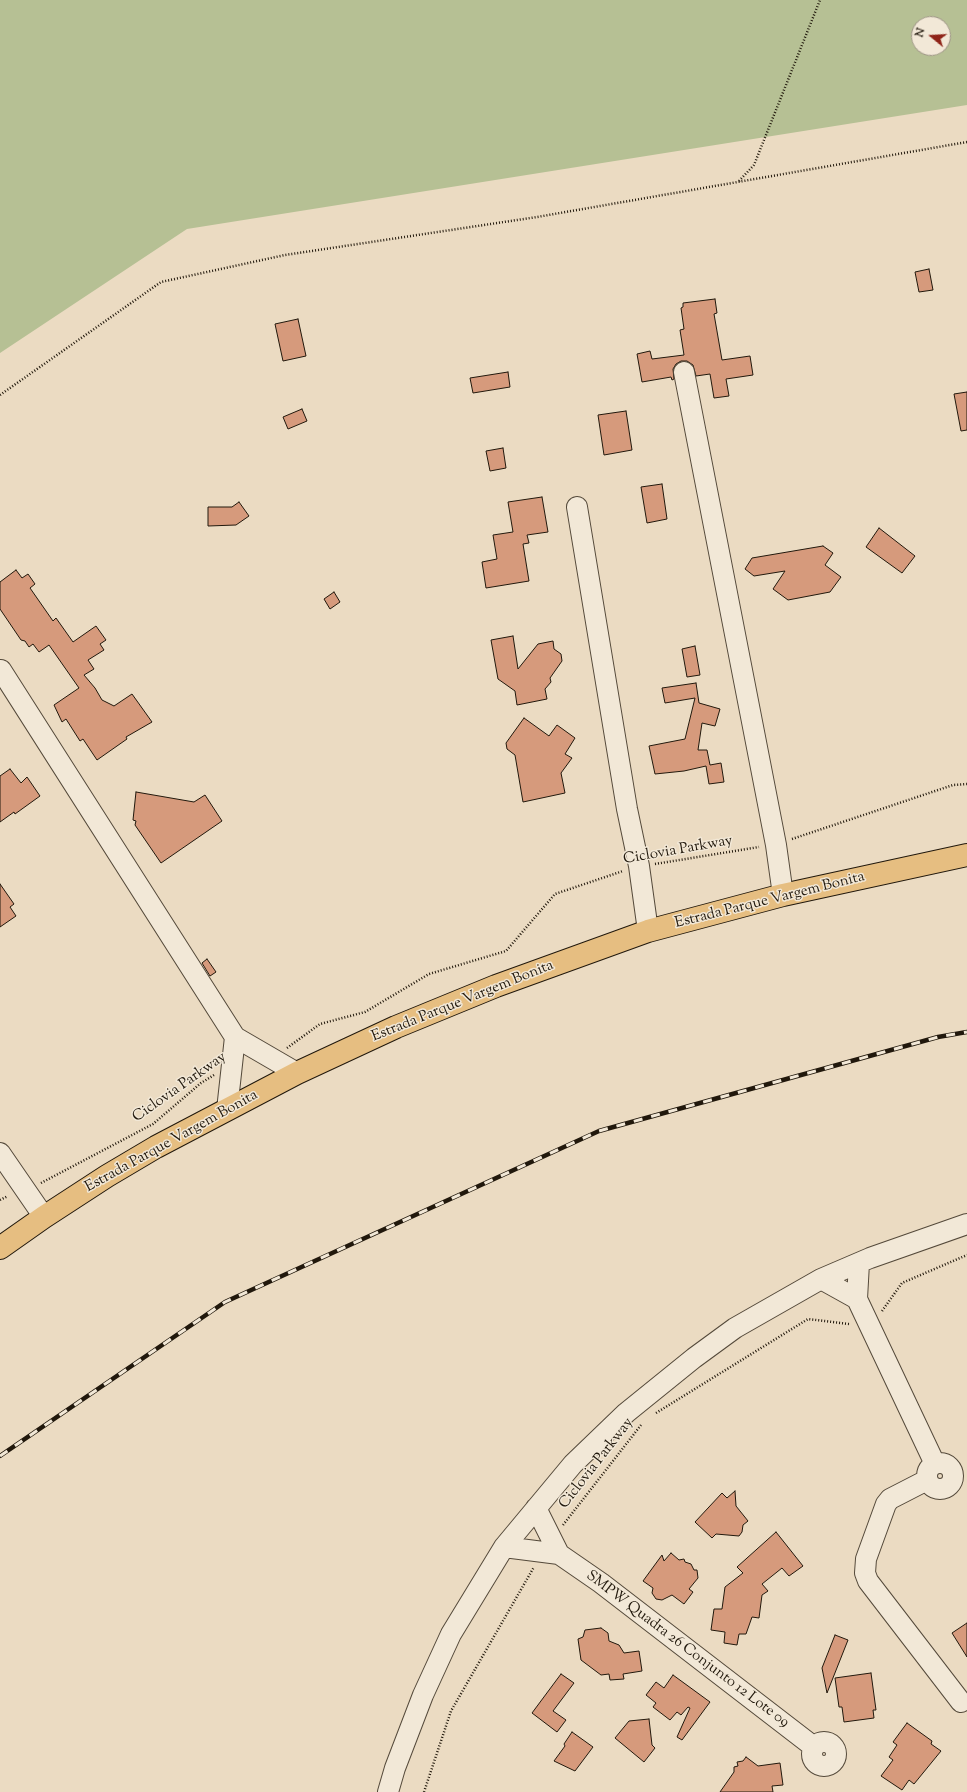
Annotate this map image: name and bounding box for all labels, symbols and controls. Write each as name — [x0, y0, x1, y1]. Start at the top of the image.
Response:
north arrow — [911, 16, 951, 56]
text: N — [912, 26, 930, 39]
street label: Ciclovia Parkway — [622, 833, 734, 869]
street label: Estrada Parque Vargem Bonita — [673, 869, 867, 933]
street label: Estrada Parque Vargem Bonita — [369, 957, 557, 1047]
street label: Ciclovia Parkway — [130, 1049, 230, 1127]
street label: Estrada Parque Vargem Bonita — [82, 1087, 262, 1197]
street label: Ciclovia Parkway — [556, 1415, 638, 1513]
street label: SMPW Quadra 26 Conjunto 12 Lote 09 — [582, 1568, 792, 1732]

